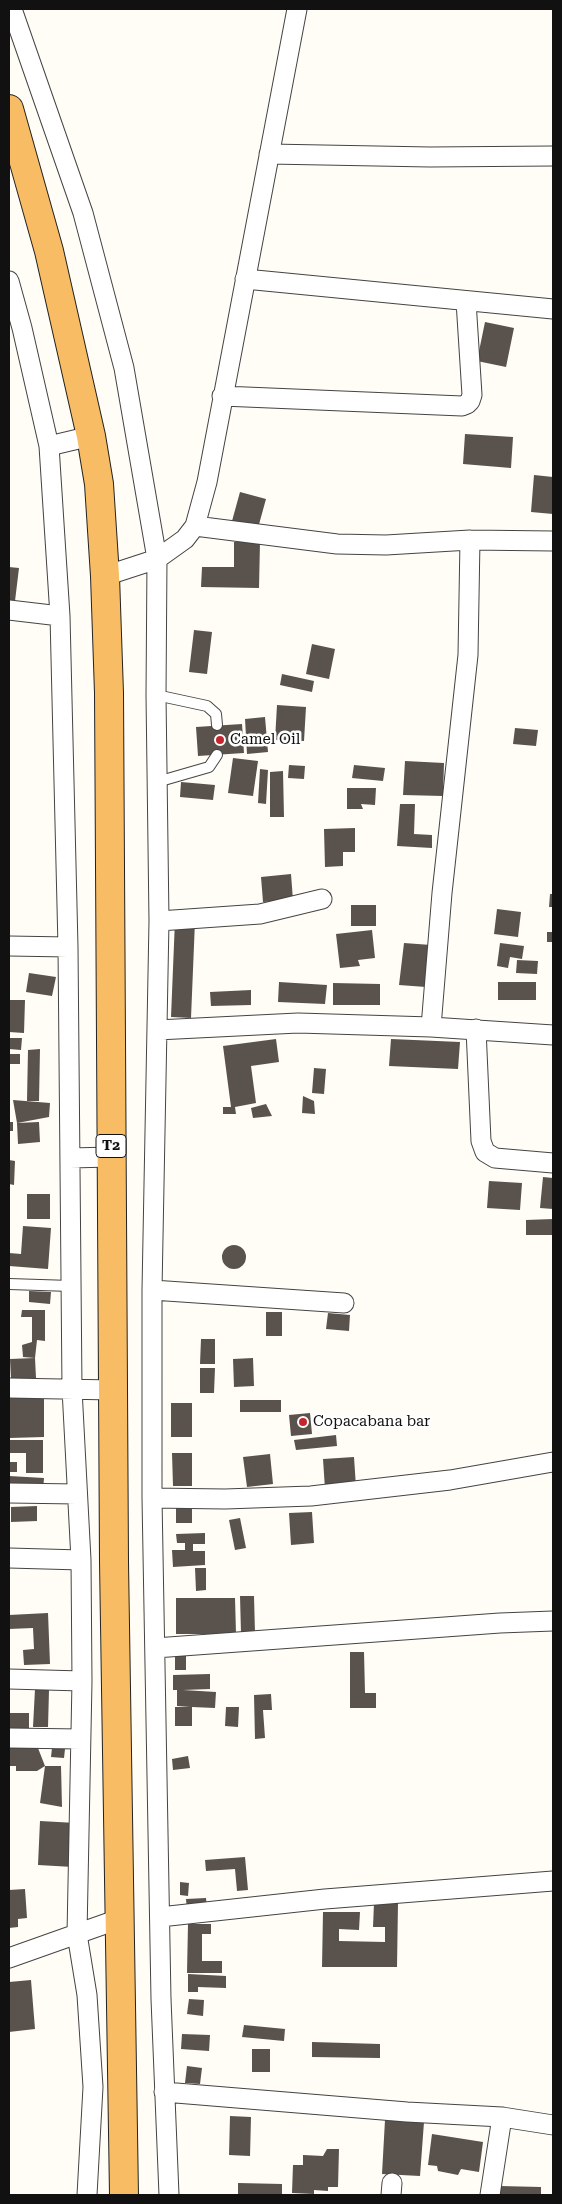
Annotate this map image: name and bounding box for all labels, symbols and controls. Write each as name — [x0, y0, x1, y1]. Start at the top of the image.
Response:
place label: Camel Oil — [230, 731, 300, 749]
marker: Camel Oil — [214, 734, 226, 746]
road number: T2 — [96, 1134, 126, 1158]
place label: Copacabana bar — [313, 1413, 430, 1431]
marker: Copacabana bar — [297, 1416, 309, 1428]

